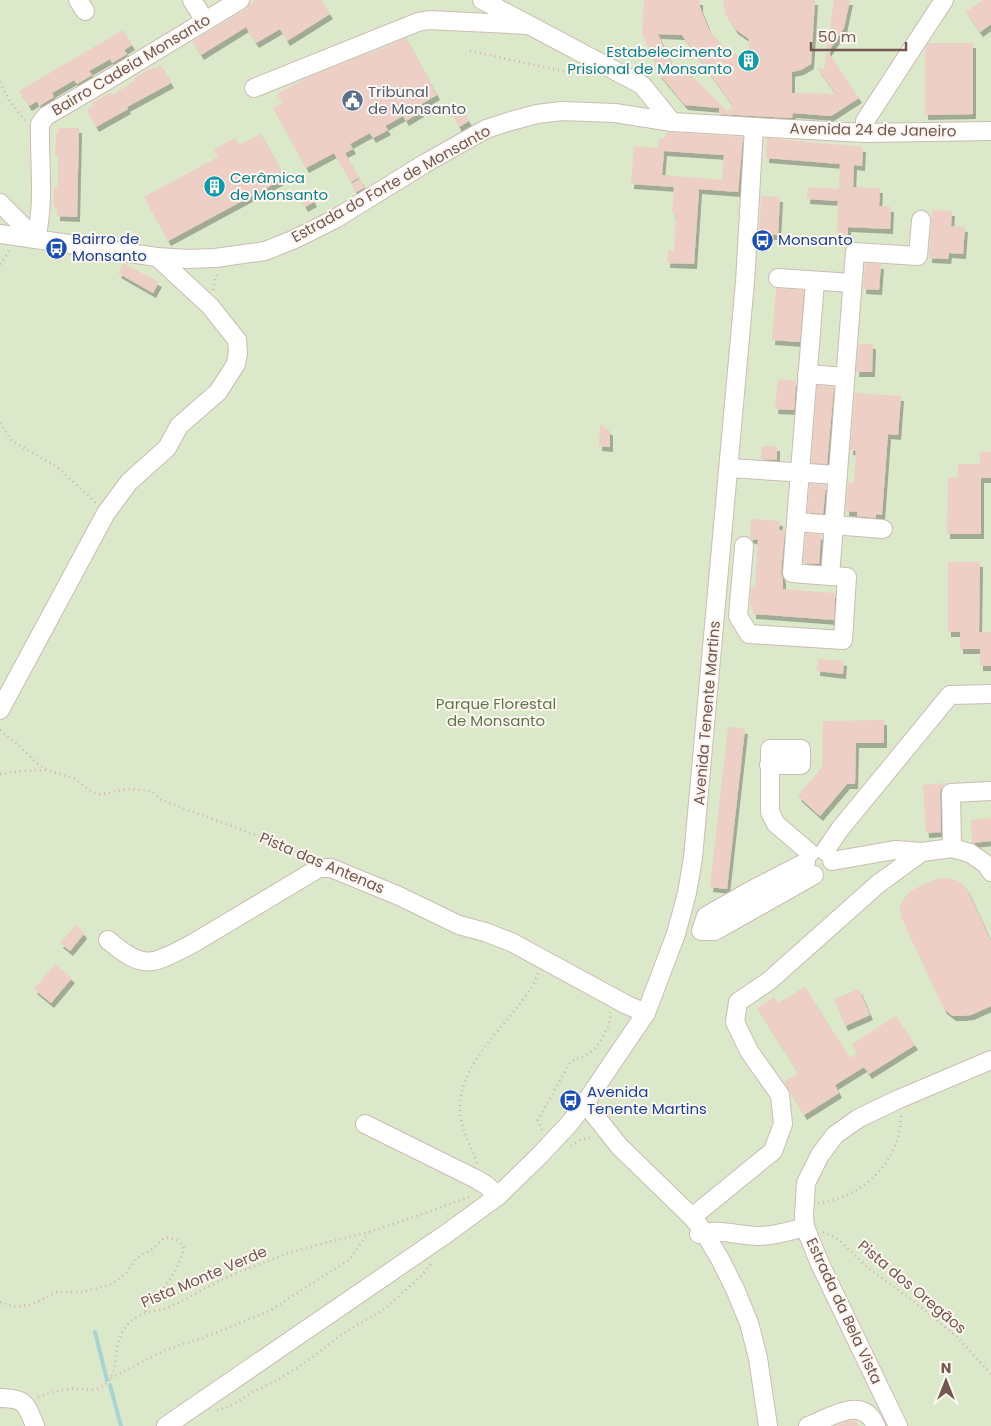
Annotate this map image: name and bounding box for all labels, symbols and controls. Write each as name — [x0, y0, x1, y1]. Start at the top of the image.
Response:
street label: Bairro Cadeia Monsanto — [48, 9, 214, 120]
scale bar — [811, 20, 906, 52]
text: 50 m — [818, 26, 856, 47]
place label: Estabelecimento Prisional de Monsanto — [567, 41, 732, 79]
building icon: Estabelecimento Prisional de Monsanto — [736, 49, 760, 73]
place label: Tribunal de Monsanto — [368, 81, 466, 119]
public building icon: Tribunal de Monsanto — [340, 89, 364, 113]
street label: Avenida 24 de Janeiro — [789, 118, 957, 141]
street label: Estrada do Forte de Monsanto — [288, 120, 494, 247]
place label: Cerâmica de Monsanto — [230, 167, 328, 205]
building icon: Cerâmica de Monsanto — [202, 175, 226, 199]
place label: Bairro de Monsanto — [72, 228, 147, 266]
bus stop icon: Monsanto — [750, 228, 774, 252]
place label: Monsanto — [778, 229, 853, 250]
bus stop icon: Bairro de Monsanto — [44, 236, 68, 260]
street label: Avenida Tenente Martins — [688, 620, 725, 806]
park label: Parque Florestal de Monsanto — [436, 693, 556, 731]
street label: Pista das Antenas — [256, 827, 388, 898]
place label: Avenida Tenente Martins — [587, 1081, 707, 1119]
bus stop icon: Avenida Tenente Martins — [559, 1089, 583, 1113]
street label: Estrada da Bela Vista — [801, 1234, 888, 1387]
street label: Pista dos Oregãos — [854, 1235, 971, 1338]
street label: Pista Monte Verde — [137, 1240, 270, 1313]
north arrow — [921, 1356, 971, 1406]
text: N — [941, 1358, 951, 1378]

